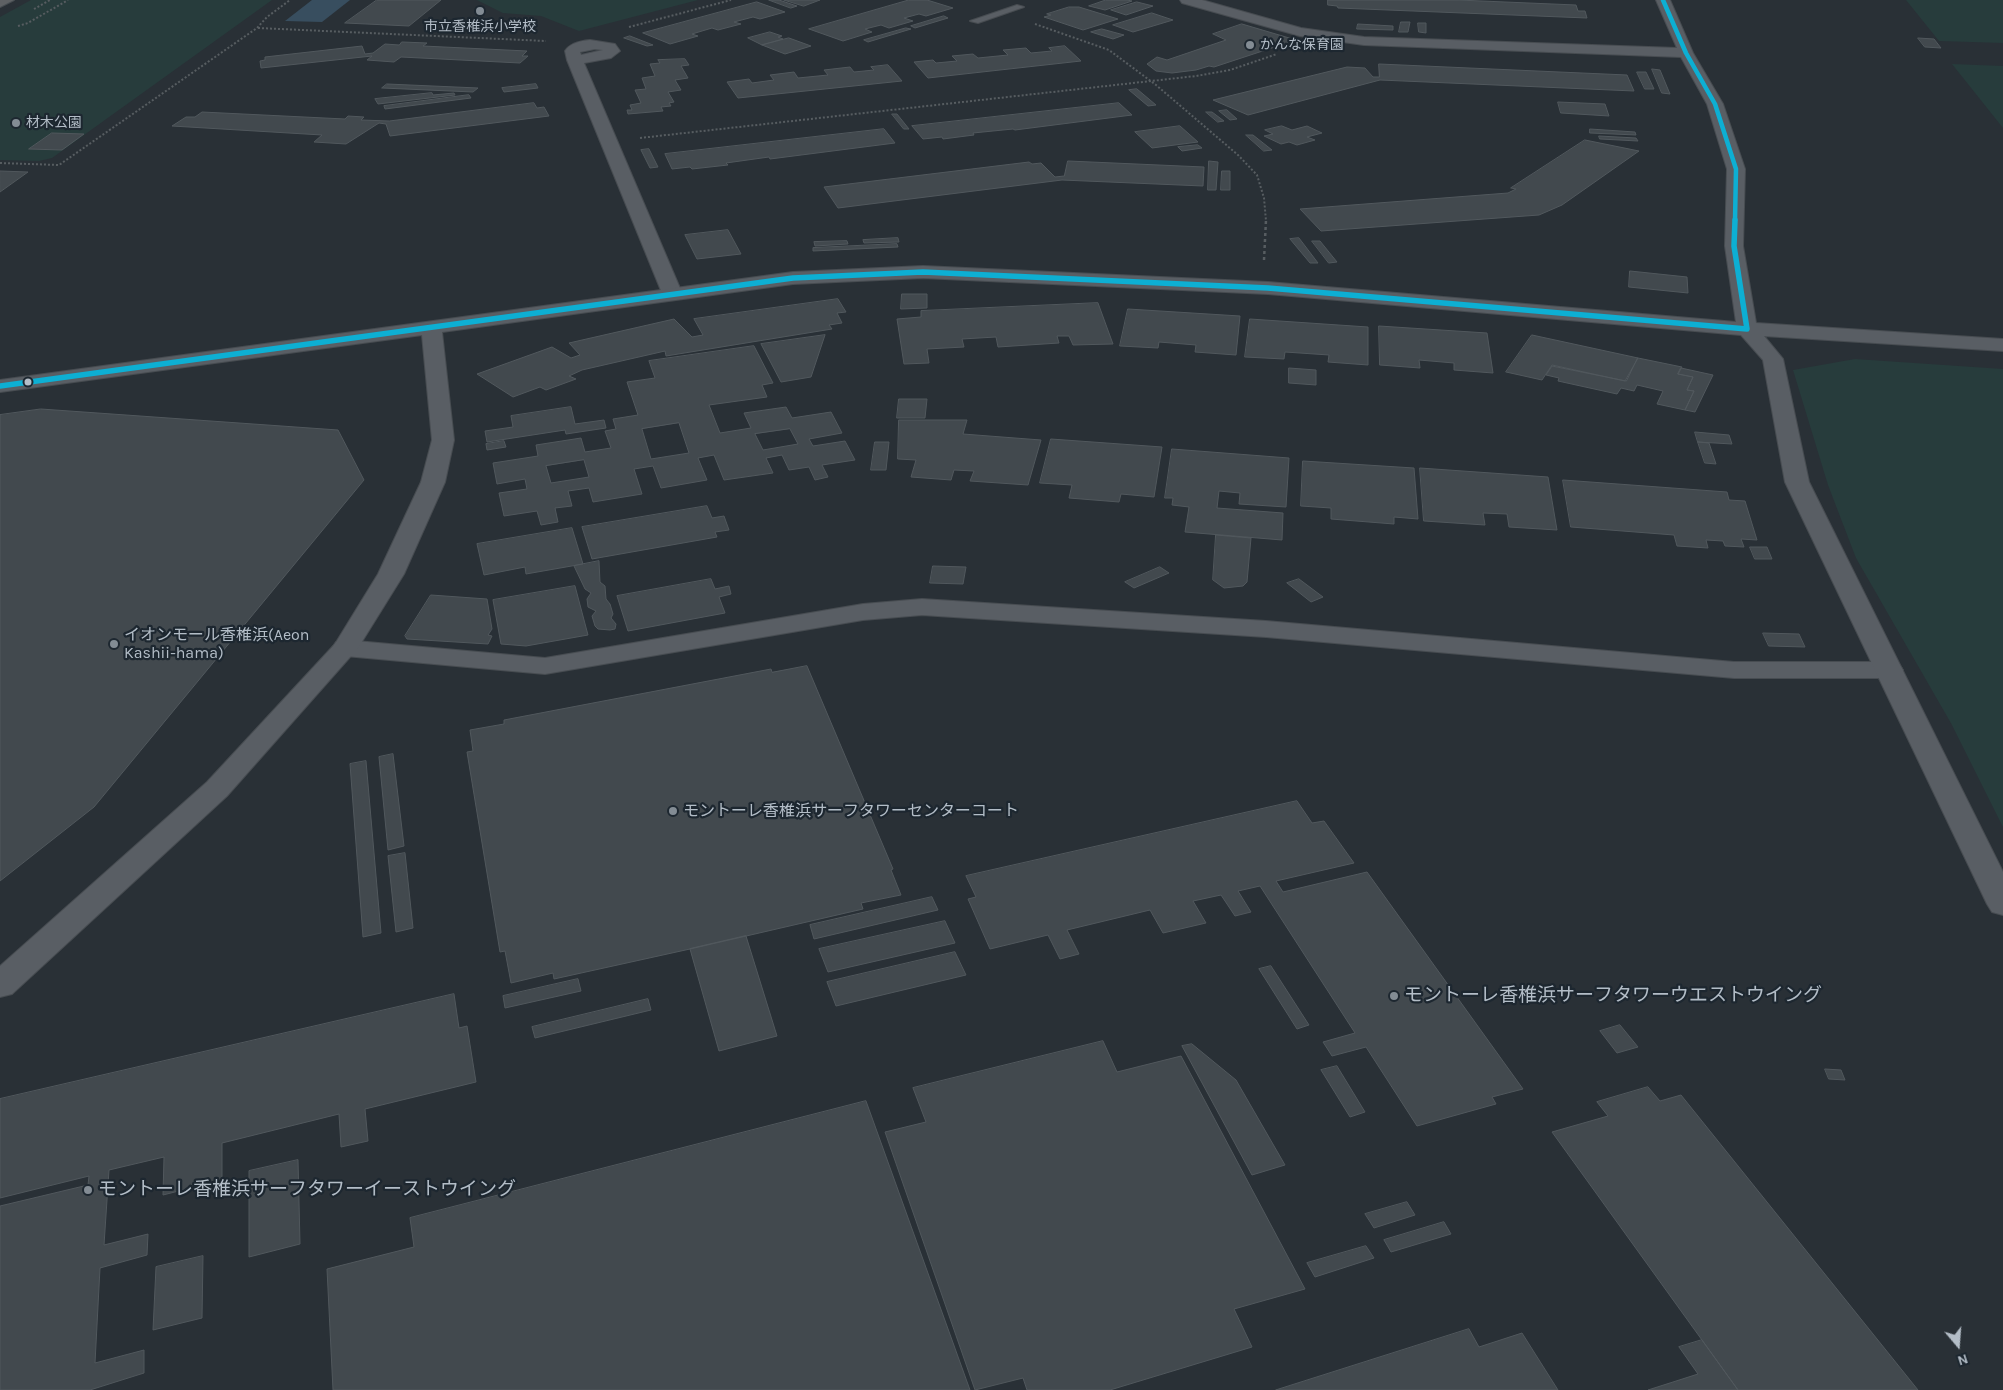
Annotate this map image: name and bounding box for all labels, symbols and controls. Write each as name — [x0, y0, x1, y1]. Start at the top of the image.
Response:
marker: 市立香椎浜小学校 — [474, 5, 486, 17]
place label: 市立香椎浜小学校 — [424, 19, 536, 35]
place label: かんな保育園 — [1260, 37, 1344, 53]
marker: かんな保育園 — [1244, 39, 1256, 51]
place label: 材木公園 — [26, 115, 82, 131]
marker: 材木公園 — [10, 117, 22, 129]
unlabelled marker — [23, 377, 33, 387]
place label: イオンモール香椎浜(Aeon Kashii-hama) — [124, 625, 309, 663]
marker: イオンモール香椎浜(Aeon Kashii-hama) — [108, 638, 120, 650]
place label: モントーレ香椎浜サーフタワーセンターコート — [683, 801, 1019, 821]
marker: モントーレ香椎浜サーフタワーセンターコート — [667, 805, 679, 817]
place label: モントーレ香椎浜サーフタワーウエストウイング — [1404, 985, 1822, 1007]
marker: モントーレ香椎浜サーフタワーウエストウイング — [1388, 990, 1400, 1002]
place label: モントーレ香椎浜サーフタワーイーストウイング — [98, 1179, 516, 1201]
marker: モントーレ香椎浜サーフタワーイーストウイング — [82, 1184, 94, 1196]
north arrow — [1933, 1320, 1983, 1370]
text: N — [1955, 1350, 1970, 1369]

